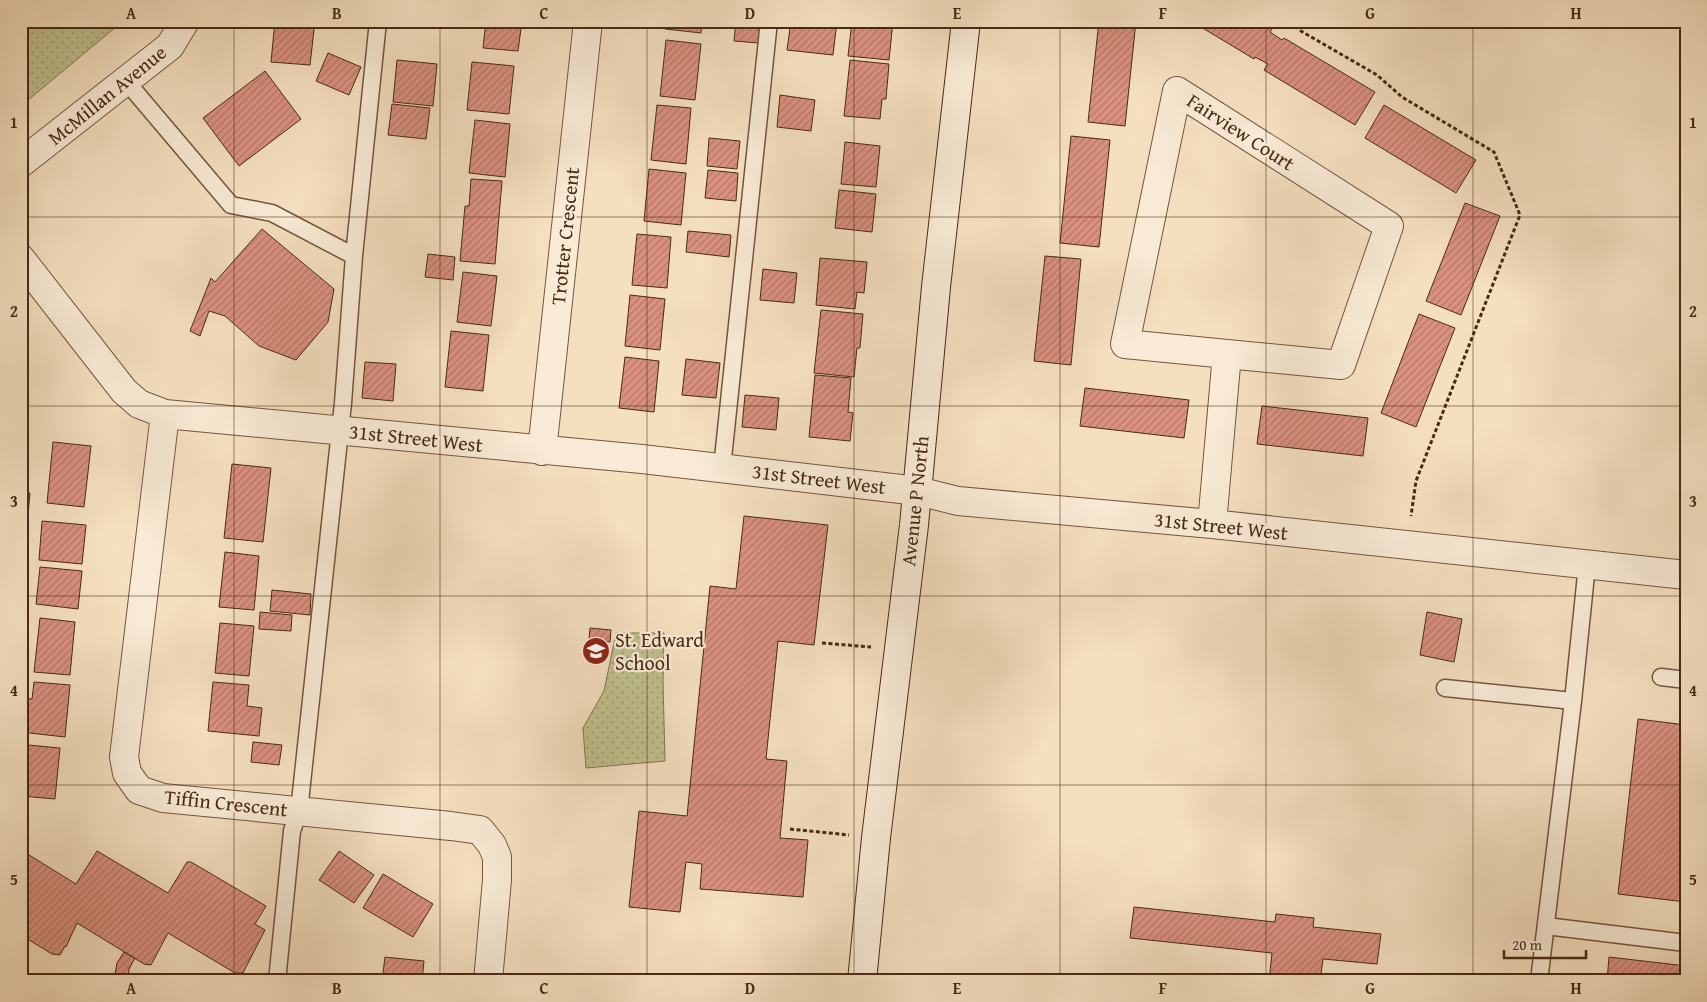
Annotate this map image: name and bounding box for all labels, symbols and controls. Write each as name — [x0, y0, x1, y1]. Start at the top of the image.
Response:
text: A — [126, 1, 137, 25]
text: B — [332, 1, 342, 25]
text: C — [539, 1, 549, 25]
text: D — [745, 1, 755, 25]
text: E — [953, 1, 962, 25]
text: F — [1159, 1, 1167, 25]
text: G — [1365, 1, 1375, 25]
text: H — [1570, 1, 1582, 25]
street label: McMillan Avenue — [41, 38, 172, 152]
street label: Fairview Court — [1182, 86, 1301, 177]
text: 1 — [10, 110, 18, 134]
text: 1 — [1689, 110, 1697, 134]
street label: Trotter Crescent — [543, 166, 586, 306]
text: 2 — [10, 299, 18, 323]
text: 2 — [1689, 299, 1697, 323]
street label: 31st Street West — [348, 416, 484, 459]
street label: Avenue P North — [893, 434, 936, 568]
street label: 31st Street West — [751, 456, 887, 501]
text: 3 — [10, 489, 18, 513]
text: 3 — [1689, 489, 1697, 513]
street label: 31st Street West — [1153, 504, 1289, 547]
place label: St. Edward School — [615, 625, 704, 677]
school or university icon: St. Edward School — [581, 636, 611, 666]
text: 4 — [10, 678, 18, 702]
text: 4 — [1689, 678, 1697, 702]
street label: Tiffin Crescent — [163, 782, 289, 823]
text: 5 — [10, 867, 18, 891]
text: 5 — [1689, 867, 1697, 891]
scale bar — [1504, 927, 1587, 959]
text: 20 m — [1512, 934, 1543, 955]
text: A — [126, 976, 137, 1000]
text: B — [332, 976, 342, 1000]
text: C — [539, 976, 549, 1000]
text: D — [745, 976, 755, 1000]
text: E — [953, 976, 962, 1000]
text: F — [1159, 976, 1167, 1000]
text: G — [1365, 976, 1375, 1000]
text: H — [1570, 976, 1582, 1000]

